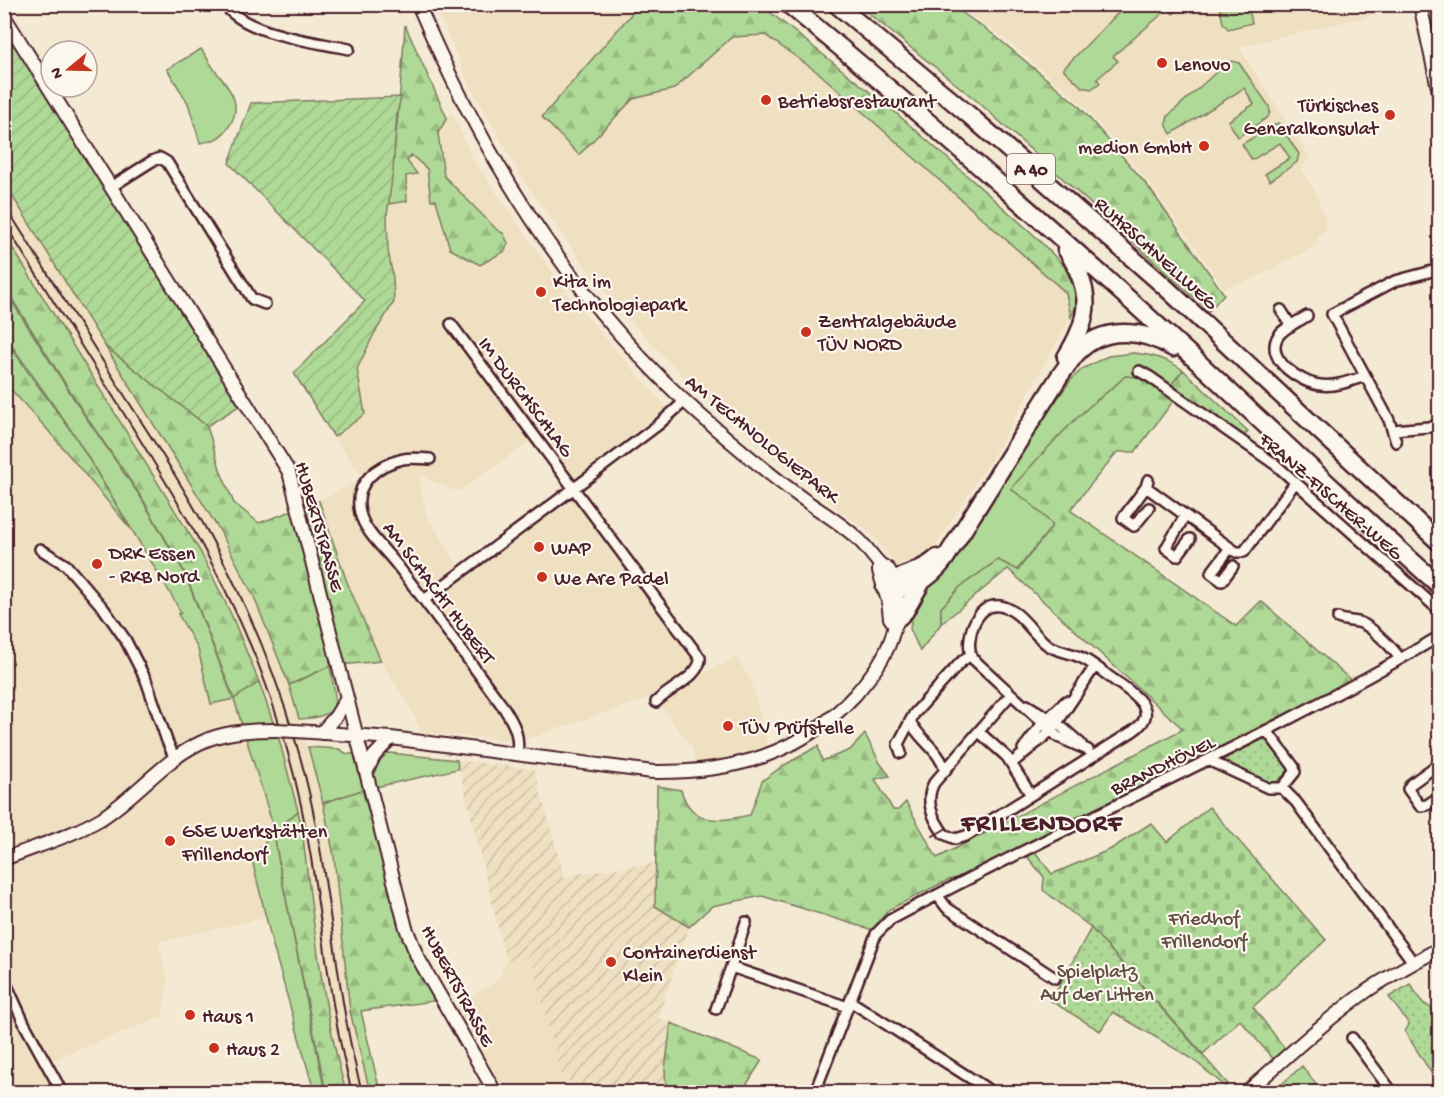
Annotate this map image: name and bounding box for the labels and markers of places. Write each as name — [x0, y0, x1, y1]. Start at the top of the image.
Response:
place label: Lenovo — [1174, 55, 1231, 78]
marker: Lenovo — [1155, 56, 1169, 70]
place label: Betriebsrestaurant — [777, 92, 937, 115]
marker: Betriebsrestaurant — [759, 93, 773, 107]
place label: Türkisches Generalkonsulat — [1243, 96, 1380, 142]
marker: Türkisches Generalkonsulat — [1383, 108, 1397, 122]
place label: medion GmbH — [1078, 138, 1193, 161]
marker: medion GmbH — [1197, 139, 1211, 153]
place label: Kita im Technologiepark — [552, 272, 688, 318]
marker: Kita im Technologiepark — [534, 285, 548, 299]
place label: Zentralgebäude TÜV NORD — [817, 312, 957, 358]
marker: Zentralgebäude TÜV NORD — [799, 325, 813, 339]
place label: WAP — [551, 539, 592, 562]
marker: WAP — [532, 540, 546, 554]
place label: DRK Essen - RKB Nord — [107, 544, 201, 590]
marker: DRK Essen - RKB Nord — [90, 557, 104, 571]
place label: We Are Padel — [554, 569, 669, 592]
marker: We Are Padel — [535, 570, 549, 584]
place label: TÜV Prüfstelle — [739, 718, 854, 741]
marker: TÜV Prüfstelle — [721, 719, 735, 733]
place label: GSE Werkstätten Frillendorf — [181, 822, 328, 868]
marker: GSE Werkstätten Frillendorf — [163, 834, 177, 848]
place label: Containerdienst Klein — [623, 943, 757, 989]
marker: Containerdienst Klein — [604, 955, 618, 969]
place label: Haus 1 — [202, 1007, 254, 1030]
marker: Haus 1 — [183, 1008, 197, 1022]
place label: Haus 2 — [226, 1040, 280, 1063]
marker: Haus 2 — [207, 1041, 221, 1055]

